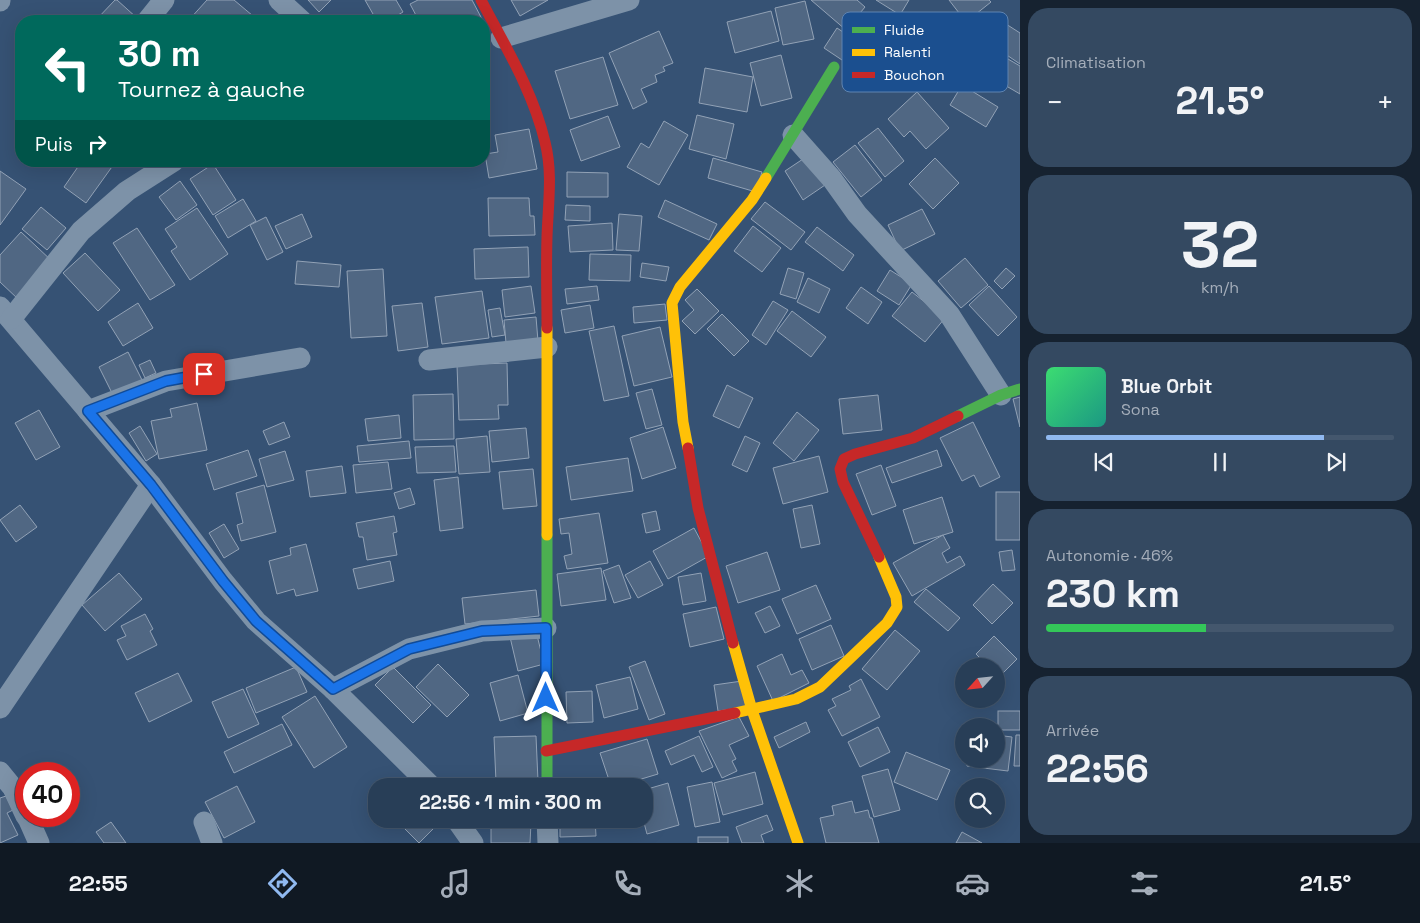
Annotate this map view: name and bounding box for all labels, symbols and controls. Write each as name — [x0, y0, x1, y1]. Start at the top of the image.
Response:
legend — [842, 12, 1008, 92]
text: Fluide — [884, 21, 924, 39]
text: 30 m — [118, 32, 201, 76]
icon: left — [35, 35, 100, 100]
text: Ralenti — [884, 43, 931, 61]
text: Climatisation — [1046, 52, 1146, 73]
text: Bouchon — [884, 66, 945, 84]
text: Tournez à gauche — [118, 75, 305, 103]
text: 21.5° — [1176, 77, 1264, 125]
text: − — [1046, 84, 1063, 120]
text: + — [1377, 84, 1394, 120]
icon: right — [83, 130, 111, 158]
text: Puis — [35, 132, 73, 157]
text: 32 — [1181, 203, 1259, 286]
text: km/h — [1201, 277, 1239, 298]
pin — [183, 353, 225, 395]
icon: arrive — [190, 360, 218, 388]
text: Blue Orbit — [1121, 374, 1212, 399]
text: Sona — [1121, 399, 1160, 420]
icon: previous — [1090, 448, 1118, 476]
icon: pause — [1206, 448, 1234, 476]
icon: next — [1322, 448, 1350, 476]
text: Autonomie · 46% — [1046, 545, 1173, 566]
text: 230 km — [1046, 570, 1180, 618]
north arrow — [955, 658, 1005, 708]
map controls — [955, 658, 1005, 828]
position arrow — [519, 671, 571, 723]
button: sound — [955, 718, 1005, 768]
text: Arrivée — [1046, 720, 1099, 741]
text: 22:56 — [1046, 745, 1149, 793]
speed limit sign: 40 — [15, 762, 80, 827]
button: search — [955, 778, 1005, 828]
text: 22:56 · 1 min · 300 m — [419, 790, 602, 815]
icon: directions — [265, 866, 300, 901]
icon: music — [438, 866, 473, 901]
icon: phone — [610, 866, 645, 901]
icon: climate — [782, 866, 817, 901]
icon: car — [955, 866, 990, 901]
icon: filters — [1127, 866, 1162, 901]
text: 22:55 — [69, 869, 128, 897]
text: 21.5° — [1300, 869, 1351, 897]

